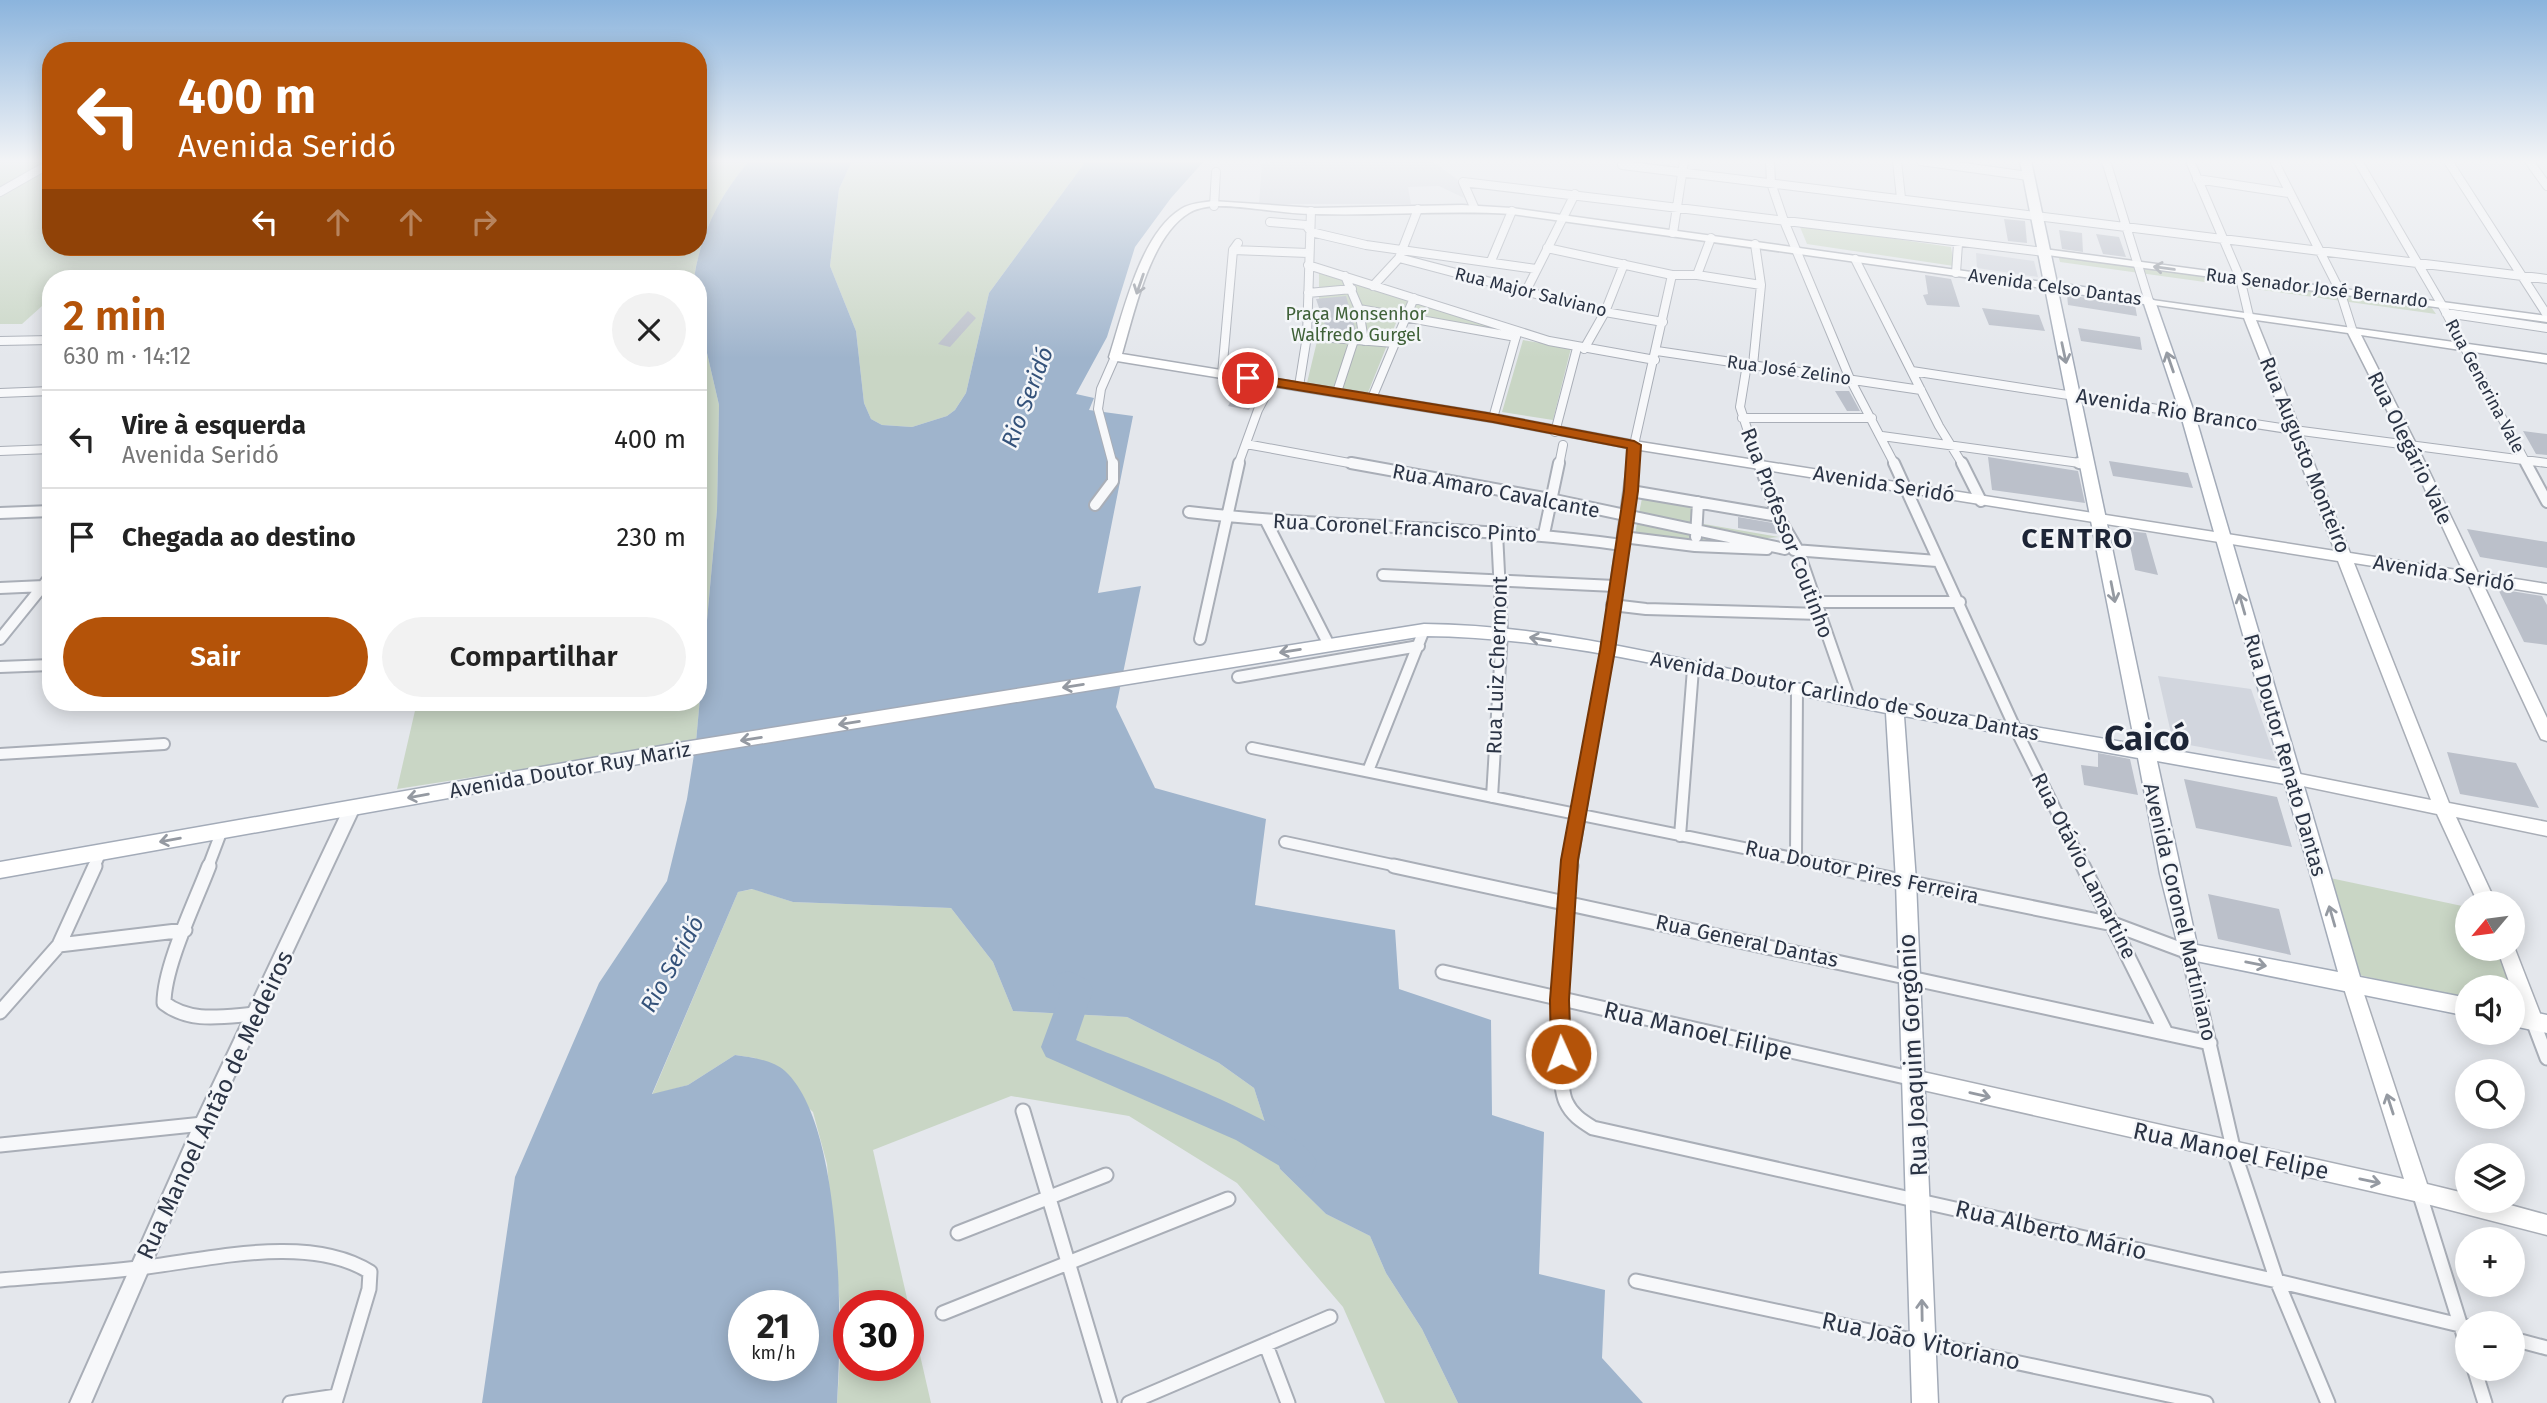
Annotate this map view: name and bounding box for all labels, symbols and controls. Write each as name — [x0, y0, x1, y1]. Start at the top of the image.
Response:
text: 400 m — [178, 67, 316, 126]
icon: left — [63, 70, 154, 161]
text: Avenida Seridó — [178, 127, 396, 165]
icon: left — [246, 203, 284, 241]
icon: ahead — [319, 203, 357, 241]
icon: ahead — [392, 203, 430, 241]
icon: right — [465, 203, 503, 241]
street label: Rua Major Salviano — [1453, 262, 1609, 322]
one-way arrow — [2153, 262, 2175, 275]
street label: Rua Senador José Bernardo — [2205, 263, 2429, 313]
street label: Avenida Celso Dantas — [1967, 264, 2143, 310]
one-way arrow — [1132, 273, 1145, 295]
text: 2 min — [63, 291, 167, 341]
button: close — [612, 293, 686, 367]
park label: Praça Monsenhor Walfredo Gurgel — [1285, 303, 1427, 346]
street label: Rua Generina Vale — [2440, 315, 2530, 457]
one-way arrow — [2057, 341, 2071, 364]
text: 630 m · 14:12 — [63, 342, 191, 370]
water label: Rio Seridó — [995, 343, 1059, 451]
pin — [1218, 348, 1278, 408]
street label: Rua José Zelino — [1726, 350, 1852, 390]
one-way arrow — [2163, 351, 2176, 373]
street label: Rua Augusto Monteiro — [2254, 353, 2356, 557]
icon: arrive — [1229, 359, 1267, 397]
street label: Rua Olegário Vale — [2362, 367, 2458, 529]
street label: Avenida Rio Branco — [2074, 383, 2260, 437]
text: Vire à esquerda — [122, 410, 306, 441]
icon: left — [63, 420, 101, 458]
text: 400 m — [614, 424, 686, 455]
street label: Rua Professor Coutinho — [1735, 424, 1839, 642]
text: Avenida Seridó — [122, 441, 279, 469]
street label: Rua Amaro Cavalcante — [1390, 458, 1602, 524]
street label: Avenida Seridó — [1811, 460, 1957, 508]
street label: Rua Coronel Francisco Pinto — [1272, 508, 1538, 548]
icon: arrive — [63, 518, 101, 556]
text: Chegada ao destino — [122, 522, 356, 553]
text: 230 m — [617, 522, 686, 553]
district label: CENTRO — [2022, 522, 2134, 555]
street label: Avenida Seridó — [2371, 549, 2517, 597]
street label: Rua Luiz Chermont — [1481, 575, 1513, 755]
one-way arrow — [2106, 580, 2120, 603]
one-way arrow — [2234, 593, 2247, 615]
button: Sair — [63, 617, 368, 697]
button: Compartilhar — [382, 617, 686, 697]
street label: Rua Doutor Renato Dantas — [2238, 631, 2332, 880]
one-way arrow — [1529, 632, 1552, 645]
one-way arrow — [1279, 644, 1302, 657]
street label: Avenida Doutor Carlindo de Souza Dantas — [1648, 646, 2042, 747]
one-way arrow — [1062, 680, 1085, 693]
one-way arrow — [838, 717, 861, 730]
district label: Caicó — [2104, 717, 2190, 759]
one-way arrow — [741, 732, 763, 745]
street label: Avenida Doutor Ruy Mariz — [447, 736, 693, 804]
street label: Rua Otávio Lamartine — [2026, 769, 2142, 963]
street label: Avenida Coronel Martiniano — [2138, 781, 2222, 1043]
one-way arrow — [407, 790, 430, 804]
one-way arrow — [159, 833, 182, 847]
street label: Rua Doutor Pires Ferreira — [1743, 835, 1981, 909]
north arrow — [2455, 891, 2525, 961]
map controls — [2455, 891, 2525, 1381]
one-way arrow — [2325, 905, 2338, 927]
street label: Rua General Dantas — [1653, 909, 1841, 973]
water label: Rio Seridó — [634, 911, 710, 1017]
street label: Rua Joaquim Gorgônio — [1893, 933, 1933, 1177]
street label: Rua Manoel Antão de Medeiros — [131, 946, 299, 1264]
one-way arrow — [2244, 958, 2267, 971]
button: sound — [2455, 975, 2525, 1045]
street label: Rua Manoel Filipe — [1601, 996, 1795, 1066]
position arrow — [1524, 1017, 1598, 1091]
button: search — [2455, 1059, 2525, 1129]
one-way arrow — [1968, 1089, 1991, 1102]
one-way arrow — [2383, 1093, 2395, 1115]
street label: Rua Manoel Felipe — [2131, 1117, 2331, 1185]
button: layers — [2455, 1143, 2525, 1213]
one-way arrow — [2358, 1175, 2381, 1189]
street label: Rua Alberto Mário — [1952, 1194, 2150, 1266]
button: + — [2455, 1227, 2525, 1297]
speed limit sign: 30 — [833, 1290, 924, 1381]
one-way arrow — [1915, 1299, 1929, 1322]
text: 21 — [757, 1305, 790, 1347]
street label: Rua João Vitoriano — [1819, 1306, 2023, 1376]
button: − — [2455, 1311, 2525, 1381]
text: km/h — [751, 1342, 796, 1364]

